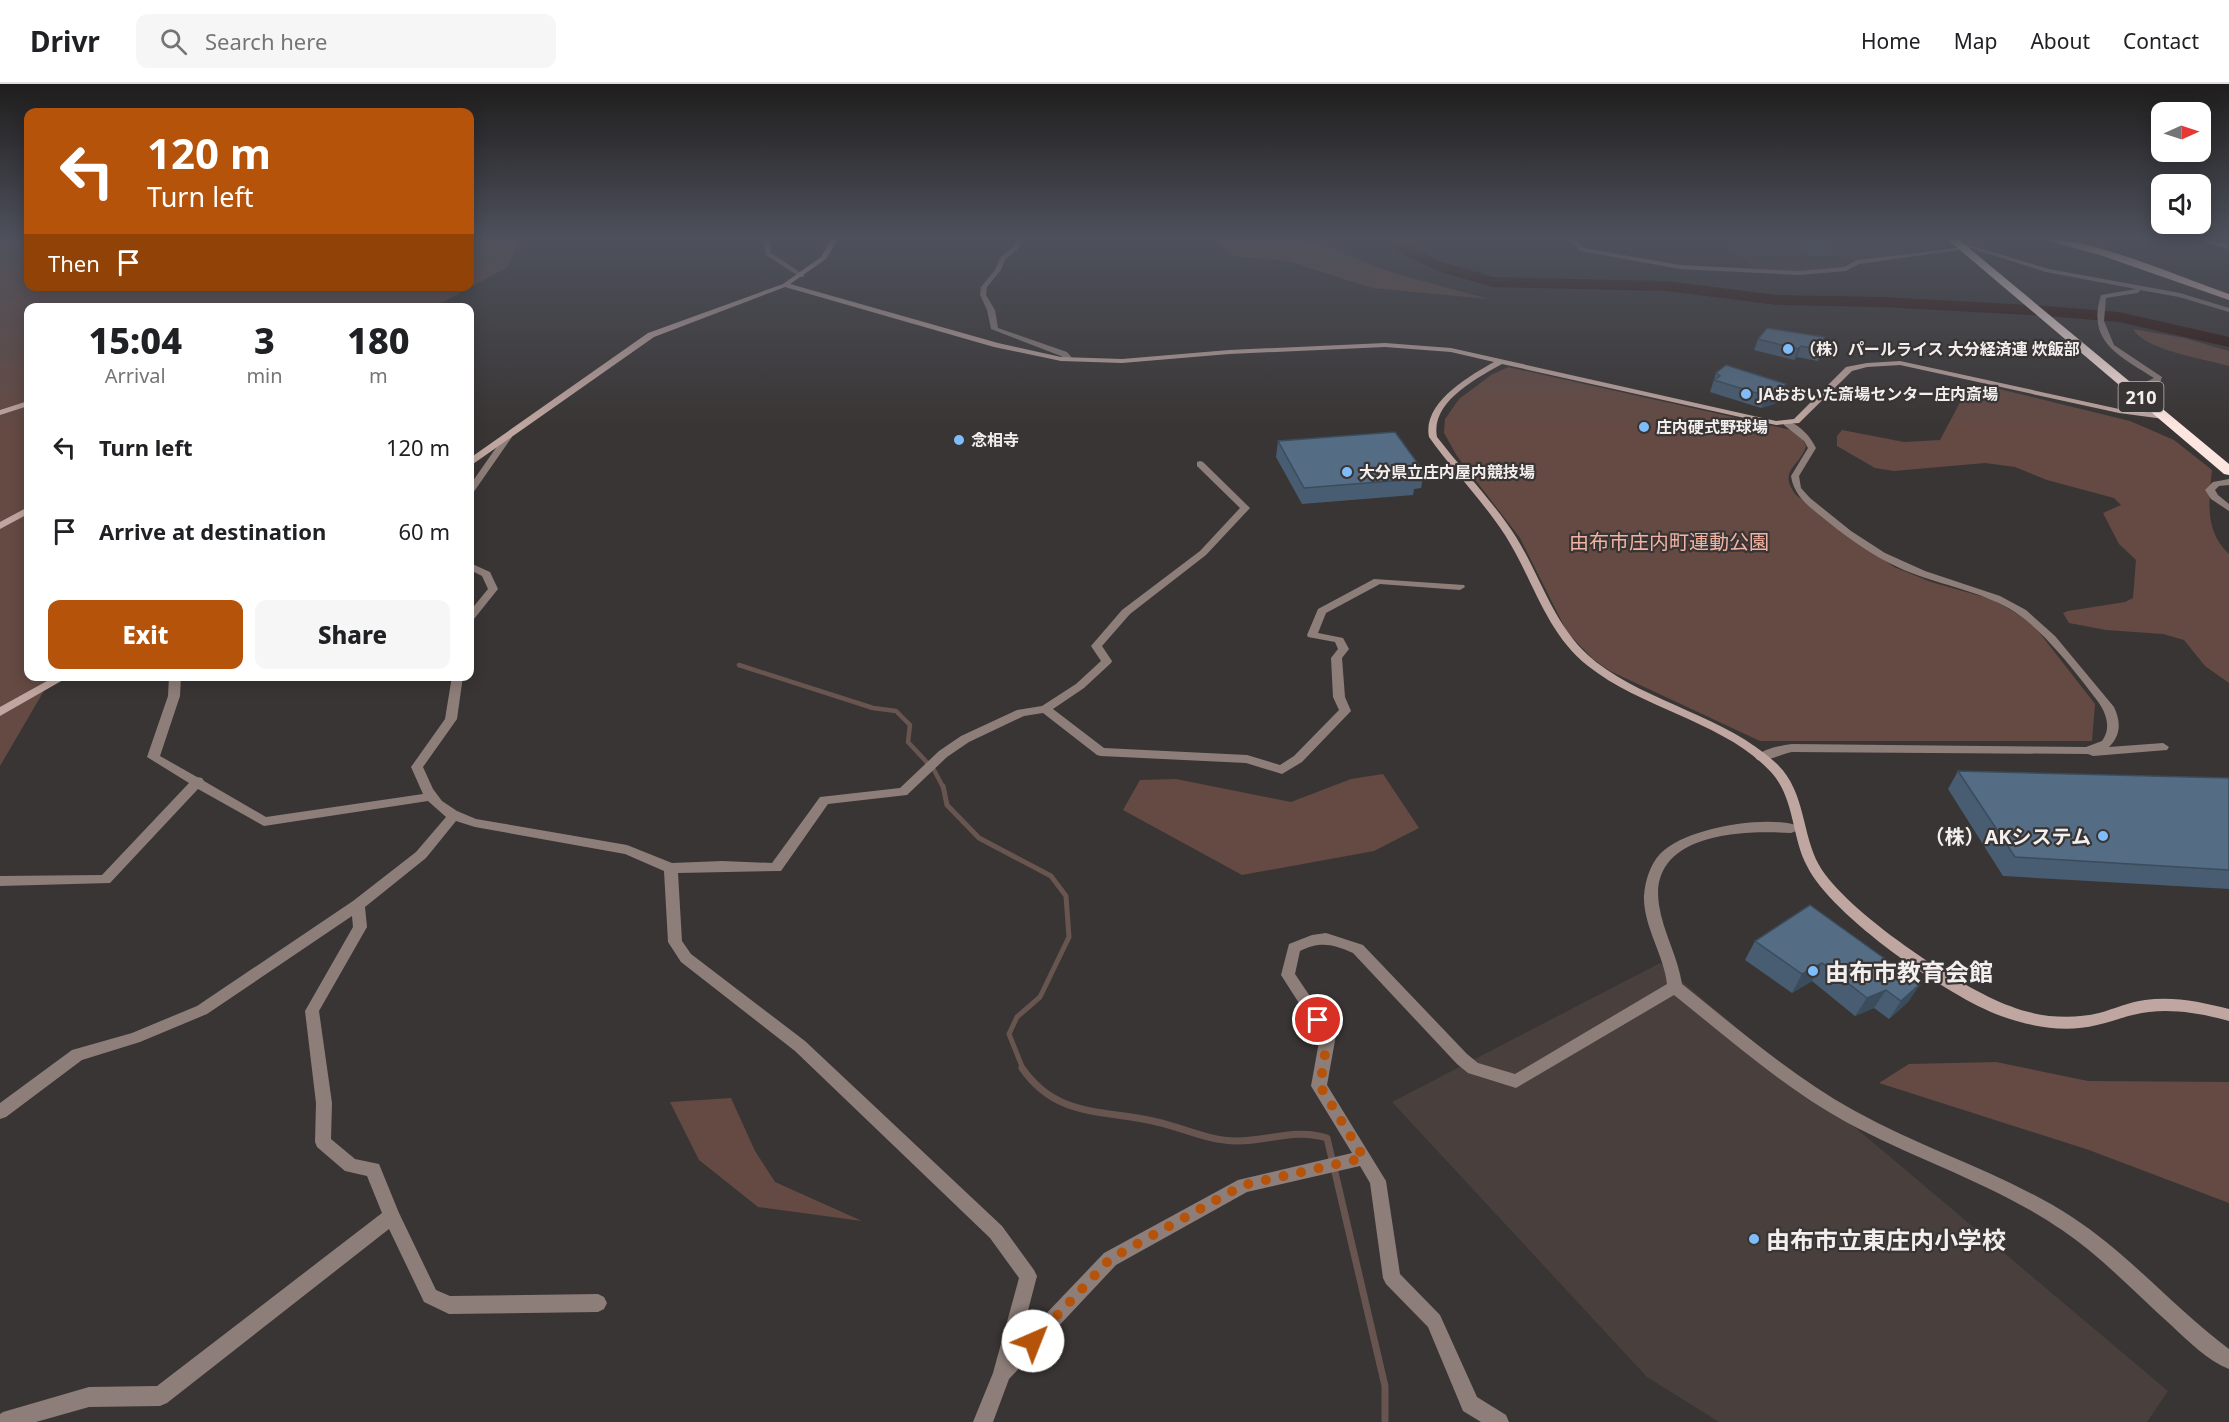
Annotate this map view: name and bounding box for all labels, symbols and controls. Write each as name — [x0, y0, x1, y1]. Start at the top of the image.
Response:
search box — [136, 14, 556, 68]
text: Drivr — [30, 22, 100, 60]
icon: search — [157, 25, 190, 58]
text: Search here — [205, 26, 327, 56]
text: Home — [1861, 27, 1921, 55]
text: Map — [1954, 27, 1997, 55]
text: About — [2030, 27, 2090, 55]
text: Contact — [2123, 27, 2199, 55]
north arrow — [2151, 102, 2211, 162]
map controls — [2151, 102, 2211, 234]
text: 120 m — [147, 124, 271, 181]
icon: left — [48, 132, 126, 210]
button: sound — [2151, 174, 2211, 234]
text: Turn left — [147, 178, 253, 215]
icon: arrive — [112, 246, 145, 279]
text: Then — [48, 248, 100, 278]
text: 15:04 — [88, 316, 182, 365]
text: 3 — [254, 316, 275, 365]
text: 180 — [347, 316, 410, 365]
place label: （株）パールライス 大分経済連 炊飯部 — [1800, 338, 2080, 360]
marker: （株）パールライス 大分経済連 炊飯部 — [1781, 342, 1795, 356]
text: Arrival — [105, 362, 166, 389]
text: min — [246, 362, 283, 389]
text: m — [369, 362, 388, 389]
road number: 210 — [2118, 382, 2164, 412]
place label: JAおおいた斎場センター庄内斎場 — [1756, 383, 1998, 405]
marker: JAおおいた斎場センター庄内斎場 — [1739, 387, 1753, 401]
place label: 庄内硬式野球場 — [1656, 416, 1768, 438]
marker: 庄内硬式野球場 — [1637, 420, 1651, 434]
place label: 念相寺 — [971, 429, 1019, 451]
icon: left — [48, 431, 81, 464]
text: Turn left — [99, 432, 193, 462]
text: 120 m — [386, 432, 450, 462]
marker: 念相寺 — [952, 433, 966, 447]
place label: 大分県立庄内屋内競技場 — [1359, 461, 1535, 483]
marker: 大分県立庄内屋内競技場 — [1340, 465, 1354, 479]
icon: arrive — [48, 515, 81, 548]
text: Arrive at destination — [99, 516, 326, 546]
text: 60 m — [399, 516, 450, 546]
park label: 由布市庄内町運動公園 — [1569, 528, 1769, 555]
button: Exit — [48, 600, 243, 669]
button: Share — [255, 600, 450, 669]
place label: （株）AKシステム — [1924, 823, 2091, 850]
marker: （株）AKシステム — [2096, 829, 2110, 843]
place label: 由布市教育会館 — [1825, 955, 1993, 988]
marker: 由布市教育会館 — [1806, 964, 1820, 978]
pin — [1292, 994, 1343, 1045]
icon: arrive — [1301, 1003, 1334, 1036]
place label: 由布市立東庄内小学校 — [1766, 1223, 2006, 1256]
marker: 由布市立東庄内小学校 — [1747, 1232, 1761, 1246]
position arrow — [1001, 1309, 1065, 1373]

